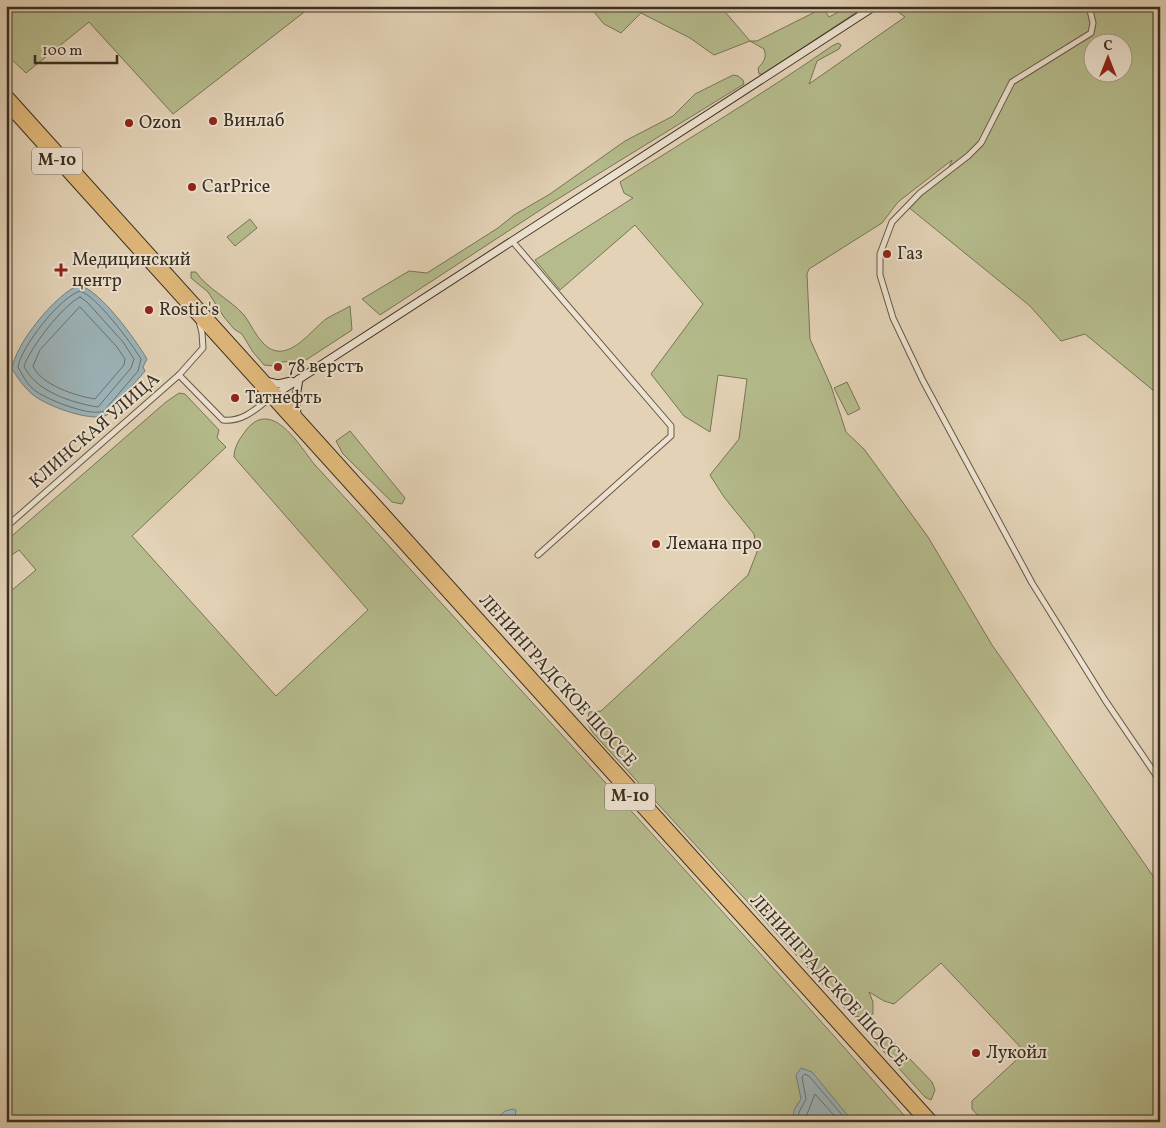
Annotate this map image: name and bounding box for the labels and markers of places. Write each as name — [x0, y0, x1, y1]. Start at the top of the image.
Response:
place label: Винлаб — [223, 109, 284, 134]
place label: Ozon — [139, 111, 182, 136]
marker: Винлаб — [207, 115, 219, 127]
marker: Ozon — [123, 117, 135, 129]
place label: CarPrice — [202, 175, 270, 200]
marker: CarPrice — [186, 181, 198, 193]
place label: Газ — [897, 242, 923, 267]
place label: Медицинский центр — [72, 248, 191, 294]
marker: Газ — [881, 248, 893, 260]
marker: Медицинский центр — [54, 263, 68, 277]
place label: Rostic's — [159, 298, 219, 323]
marker: Rostic's — [143, 304, 155, 316]
place label: 78 верстъ — [288, 355, 364, 380]
marker: 78 верстъ — [272, 361, 284, 373]
place label: Татнефть — [245, 386, 322, 411]
marker: Татнефть — [229, 392, 241, 404]
place label: Лемана про — [666, 532, 762, 557]
marker: Лемана про — [650, 538, 662, 550]
place label: Лукойл — [986, 1041, 1047, 1066]
marker: Лукойл — [970, 1047, 982, 1059]

